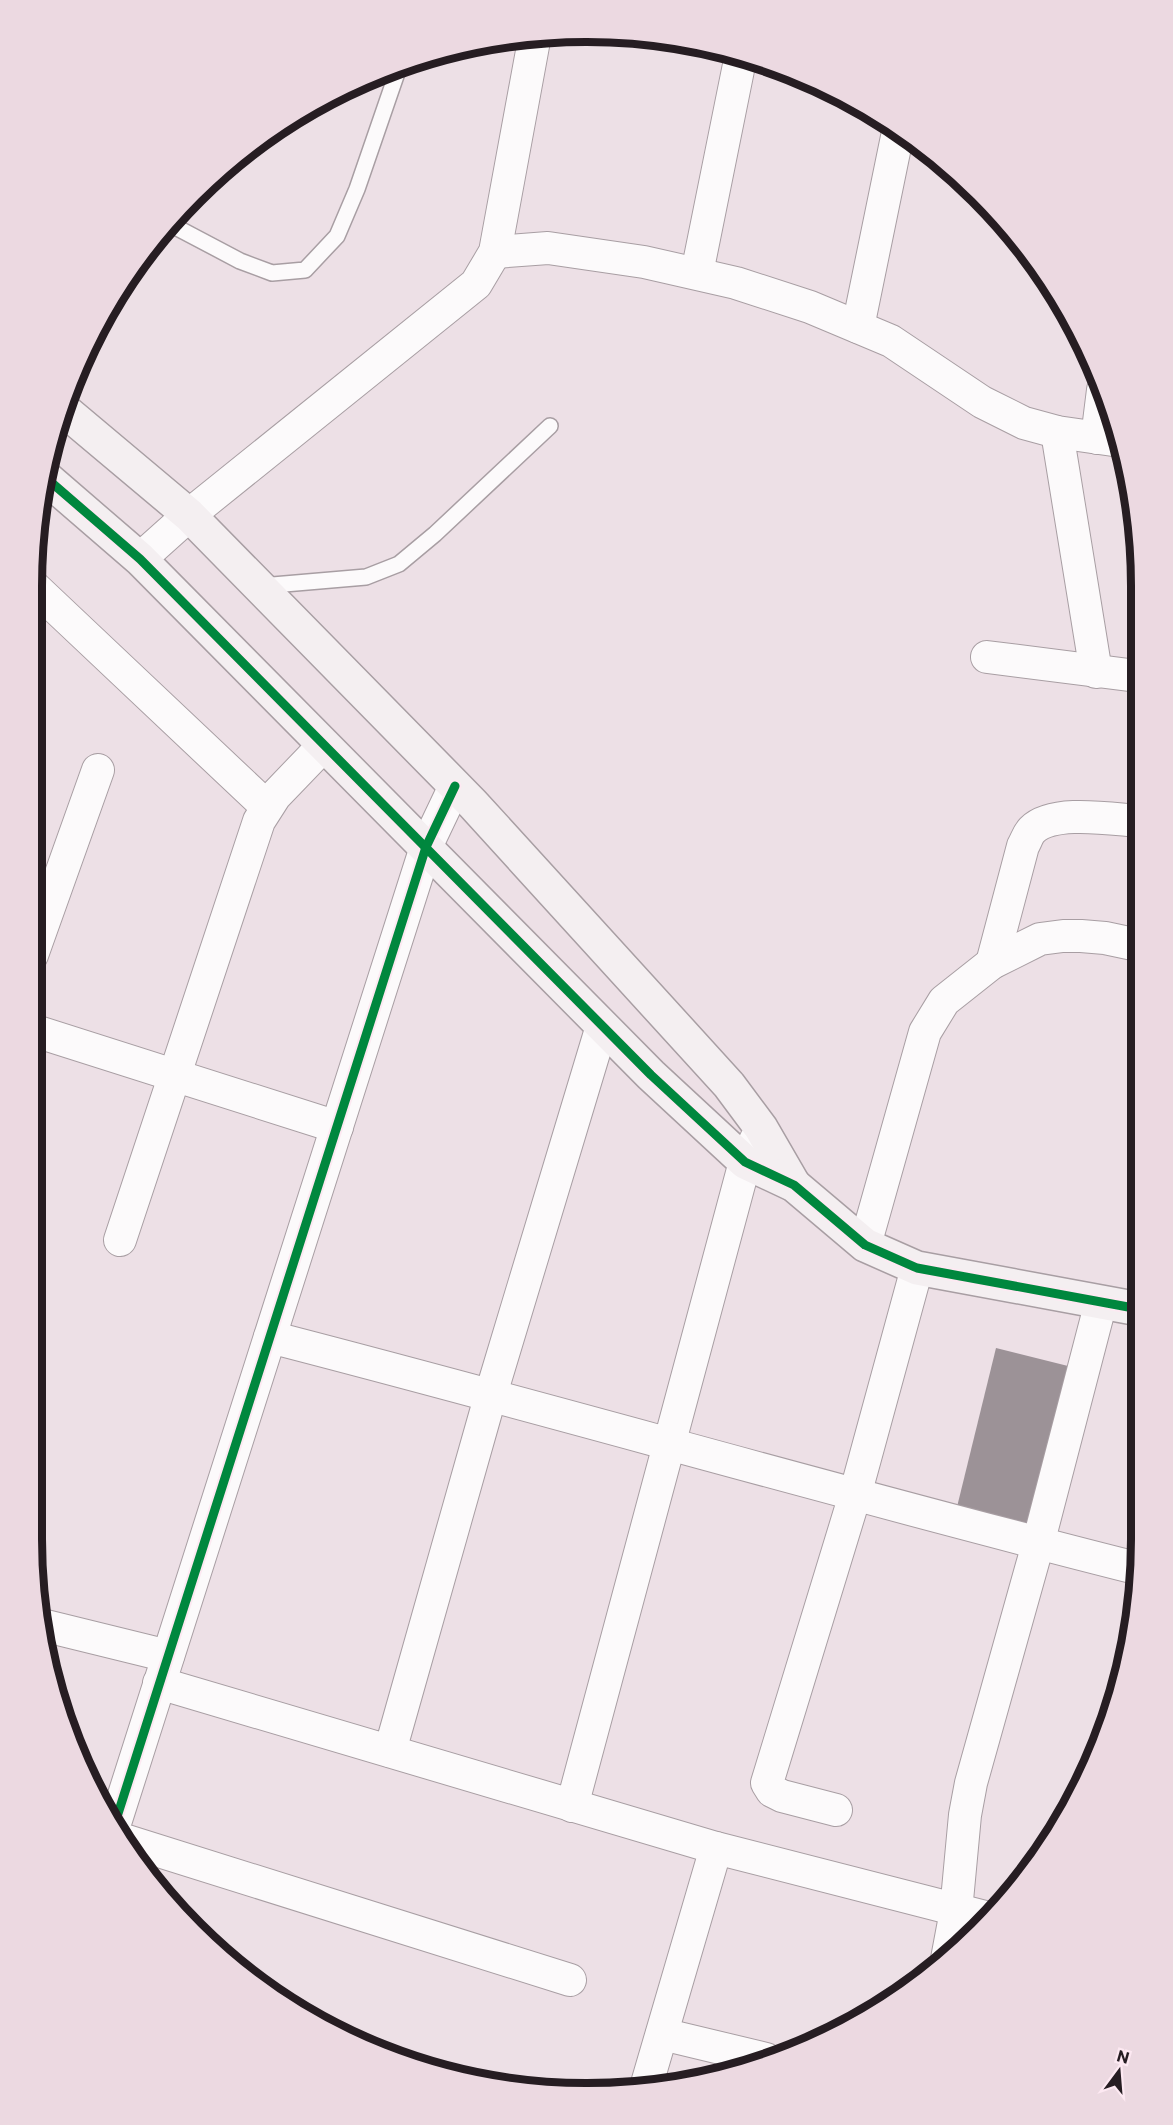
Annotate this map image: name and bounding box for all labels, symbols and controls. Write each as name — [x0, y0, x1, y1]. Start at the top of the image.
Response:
north arrow — [1089, 2041, 1149, 2101]
text: N — [1115, 2045, 1132, 2067]

